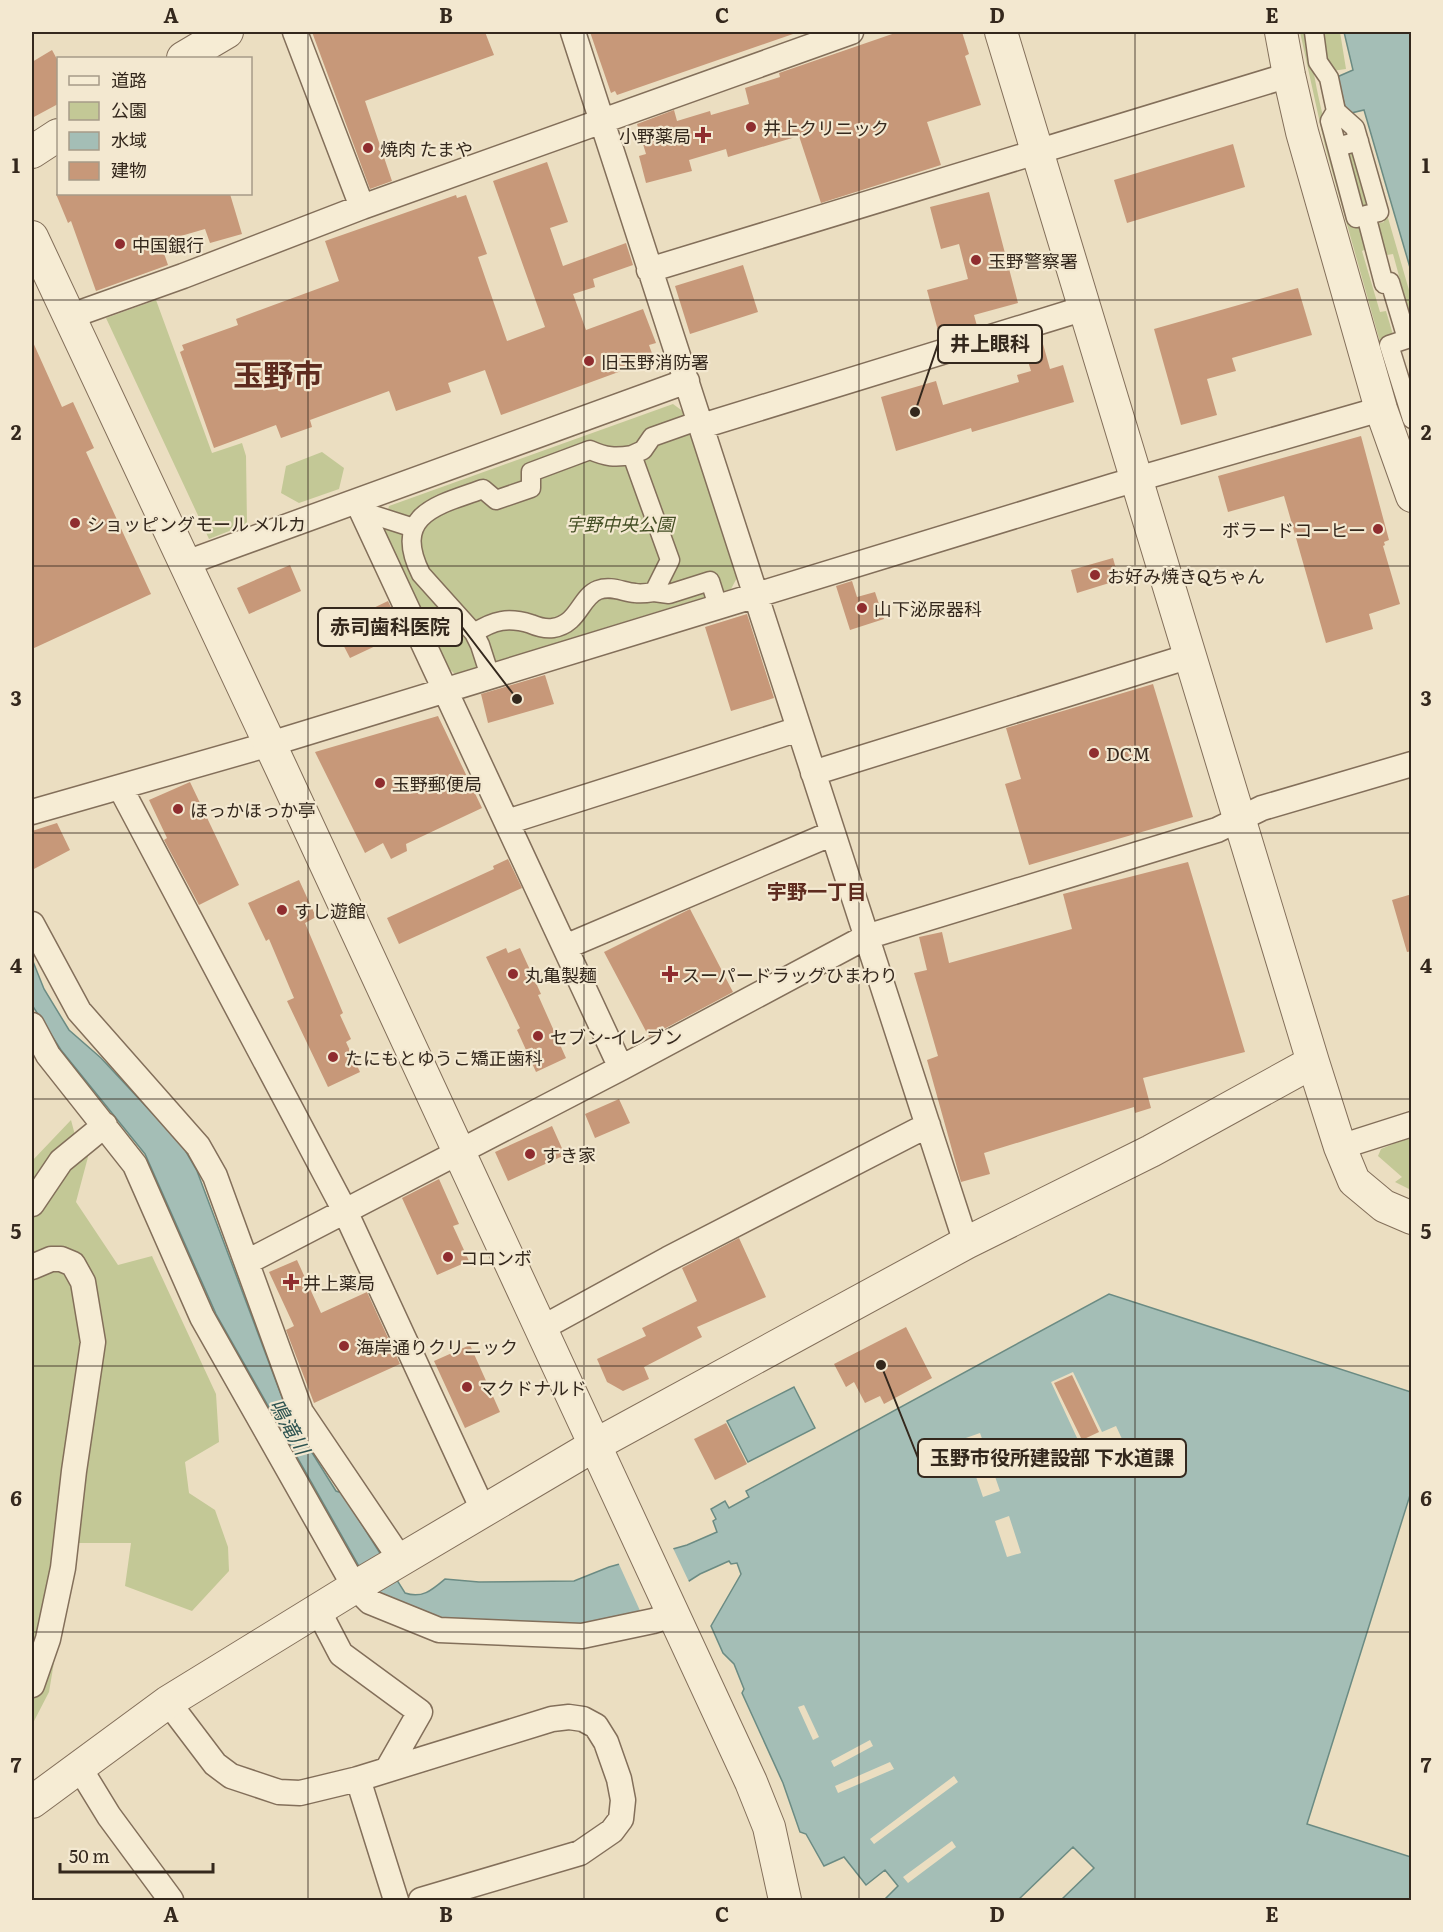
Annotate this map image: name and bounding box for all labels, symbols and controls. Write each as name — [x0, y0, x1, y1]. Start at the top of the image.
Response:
text: A — [163, 0, 179, 29]
text: B — [439, 0, 453, 29]
text: C — [715, 0, 729, 29]
text: D — [989, 0, 1005, 29]
text: E — [1265, 0, 1279, 29]
legend — [57, 57, 252, 195]
text: 道路 — [111, 66, 147, 93]
text: 公園 — [111, 96, 147, 123]
place label: 井上クリニック — [763, 114, 889, 141]
marker: 井上クリニック — [744, 120, 758, 134]
place label: 小野薬局 — [619, 122, 691, 149]
text: 水域 — [111, 126, 147, 153]
marker: 小野薬局 — [696, 128, 710, 142]
place label: 焼肉 たまや — [380, 135, 473, 162]
marker: 焼肉 たまや — [361, 141, 375, 155]
text: 1 — [12, 149, 20, 179]
text: 1 — [1422, 149, 1430, 179]
text: 建物 — [111, 156, 147, 183]
place label: 中国銀行 — [132, 231, 204, 258]
marker: 中国銀行 — [113, 237, 127, 251]
place label: 玉野警察署 — [988, 247, 1078, 274]
marker: 玉野警察署 — [969, 253, 983, 267]
callout: 井上眼科 — [938, 325, 1042, 363]
text: 井上眼科 — [950, 327, 1030, 357]
place label: 旧玉野消防署 — [601, 348, 709, 375]
district label: 玉野市 — [233, 351, 323, 395]
marker: 旧玉野消防署 — [582, 354, 596, 368]
text: 2 — [11, 416, 22, 446]
text: 2 — [1421, 416, 1432, 446]
place label: ショッピングモール メルカ — [87, 510, 306, 537]
park label: 宇野中央公園 — [566, 510, 677, 537]
marker: ショッピングモール メルカ — [68, 516, 82, 530]
place label: ボラードコーヒー — [1222, 516, 1366, 543]
marker: ボラードコーヒー — [1371, 522, 1385, 536]
place label: お好み焼きQちゃん — [1107, 562, 1265, 589]
marker: お好み焼きQちゃん — [1088, 568, 1102, 582]
place label: 山下泌尿器科 — [874, 595, 982, 622]
marker: 山下泌尿器科 — [855, 601, 869, 615]
callout: 赤司歯科医院 — [318, 608, 462, 646]
text: 赤司歯科医院 — [330, 610, 450, 640]
text: 3 — [10, 682, 22, 712]
text: 3 — [1420, 682, 1432, 712]
place label: DCM — [1106, 740, 1150, 767]
marker: DCM — [1087, 746, 1101, 760]
place label: 玉野郵便局 — [392, 770, 482, 797]
marker: 玉野郵便局 — [373, 776, 387, 790]
place label: ほっかほっか亭 — [190, 796, 316, 823]
marker: ほっかほっか亭 — [171, 802, 185, 816]
district label: 宇野一丁目 — [767, 875, 867, 905]
place label: すし遊館 — [294, 897, 366, 924]
marker: すし遊館 — [275, 903, 289, 917]
text: 4 — [10, 949, 22, 979]
text: 4 — [1420, 949, 1432, 979]
place label: 丸亀製麺 — [525, 961, 597, 988]
place label: スーパードラッグひまわり — [682, 961, 898, 988]
marker: 丸亀製麺 — [506, 967, 520, 981]
marker: スーパードラッグひまわり — [663, 967, 677, 981]
place label: セブン-イレブン — [550, 1023, 682, 1050]
marker: セブン-イレブン — [531, 1029, 545, 1043]
place label: たにもとゆうこ矯正歯科 — [345, 1044, 543, 1071]
marker: たにもとゆうこ矯正歯科 — [326, 1050, 340, 1064]
place label: すき家 — [542, 1141, 596, 1168]
marker: すき家 — [523, 1147, 537, 1161]
text: 5 — [11, 1215, 22, 1245]
text: 5 — [1421, 1215, 1432, 1245]
place label: コロンボ — [460, 1244, 532, 1271]
marker: コロンボ — [441, 1250, 455, 1264]
place label: 井上薬局 — [303, 1269, 375, 1296]
marker: 井上薬局 — [284, 1275, 298, 1289]
place label: 海岸通りクリニック — [356, 1333, 518, 1360]
marker: 海岸通りクリニック — [337, 1339, 351, 1353]
place label: マクドナルド — [479, 1374, 587, 1401]
marker: マクドナルド — [460, 1380, 474, 1394]
water label: 鳴滝川 — [263, 1392, 320, 1461]
callout: 玉野市役所建設部 下水道課 — [918, 1439, 1186, 1477]
text: 玉野市役所建設部 下水道課 — [930, 1441, 1174, 1471]
text: 6 — [10, 1482, 22, 1512]
text: 6 — [1420, 1482, 1432, 1512]
text: 7 — [11, 1749, 22, 1779]
text: 7 — [1421, 1749, 1432, 1779]
scale bar — [60, 1836, 213, 1874]
text: 50 m — [69, 1842, 110, 1869]
text: A — [163, 1898, 179, 1928]
text: B — [439, 1898, 453, 1928]
text: C — [715, 1898, 729, 1928]
text: D — [989, 1898, 1005, 1928]
text: E — [1265, 1898, 1279, 1928]

